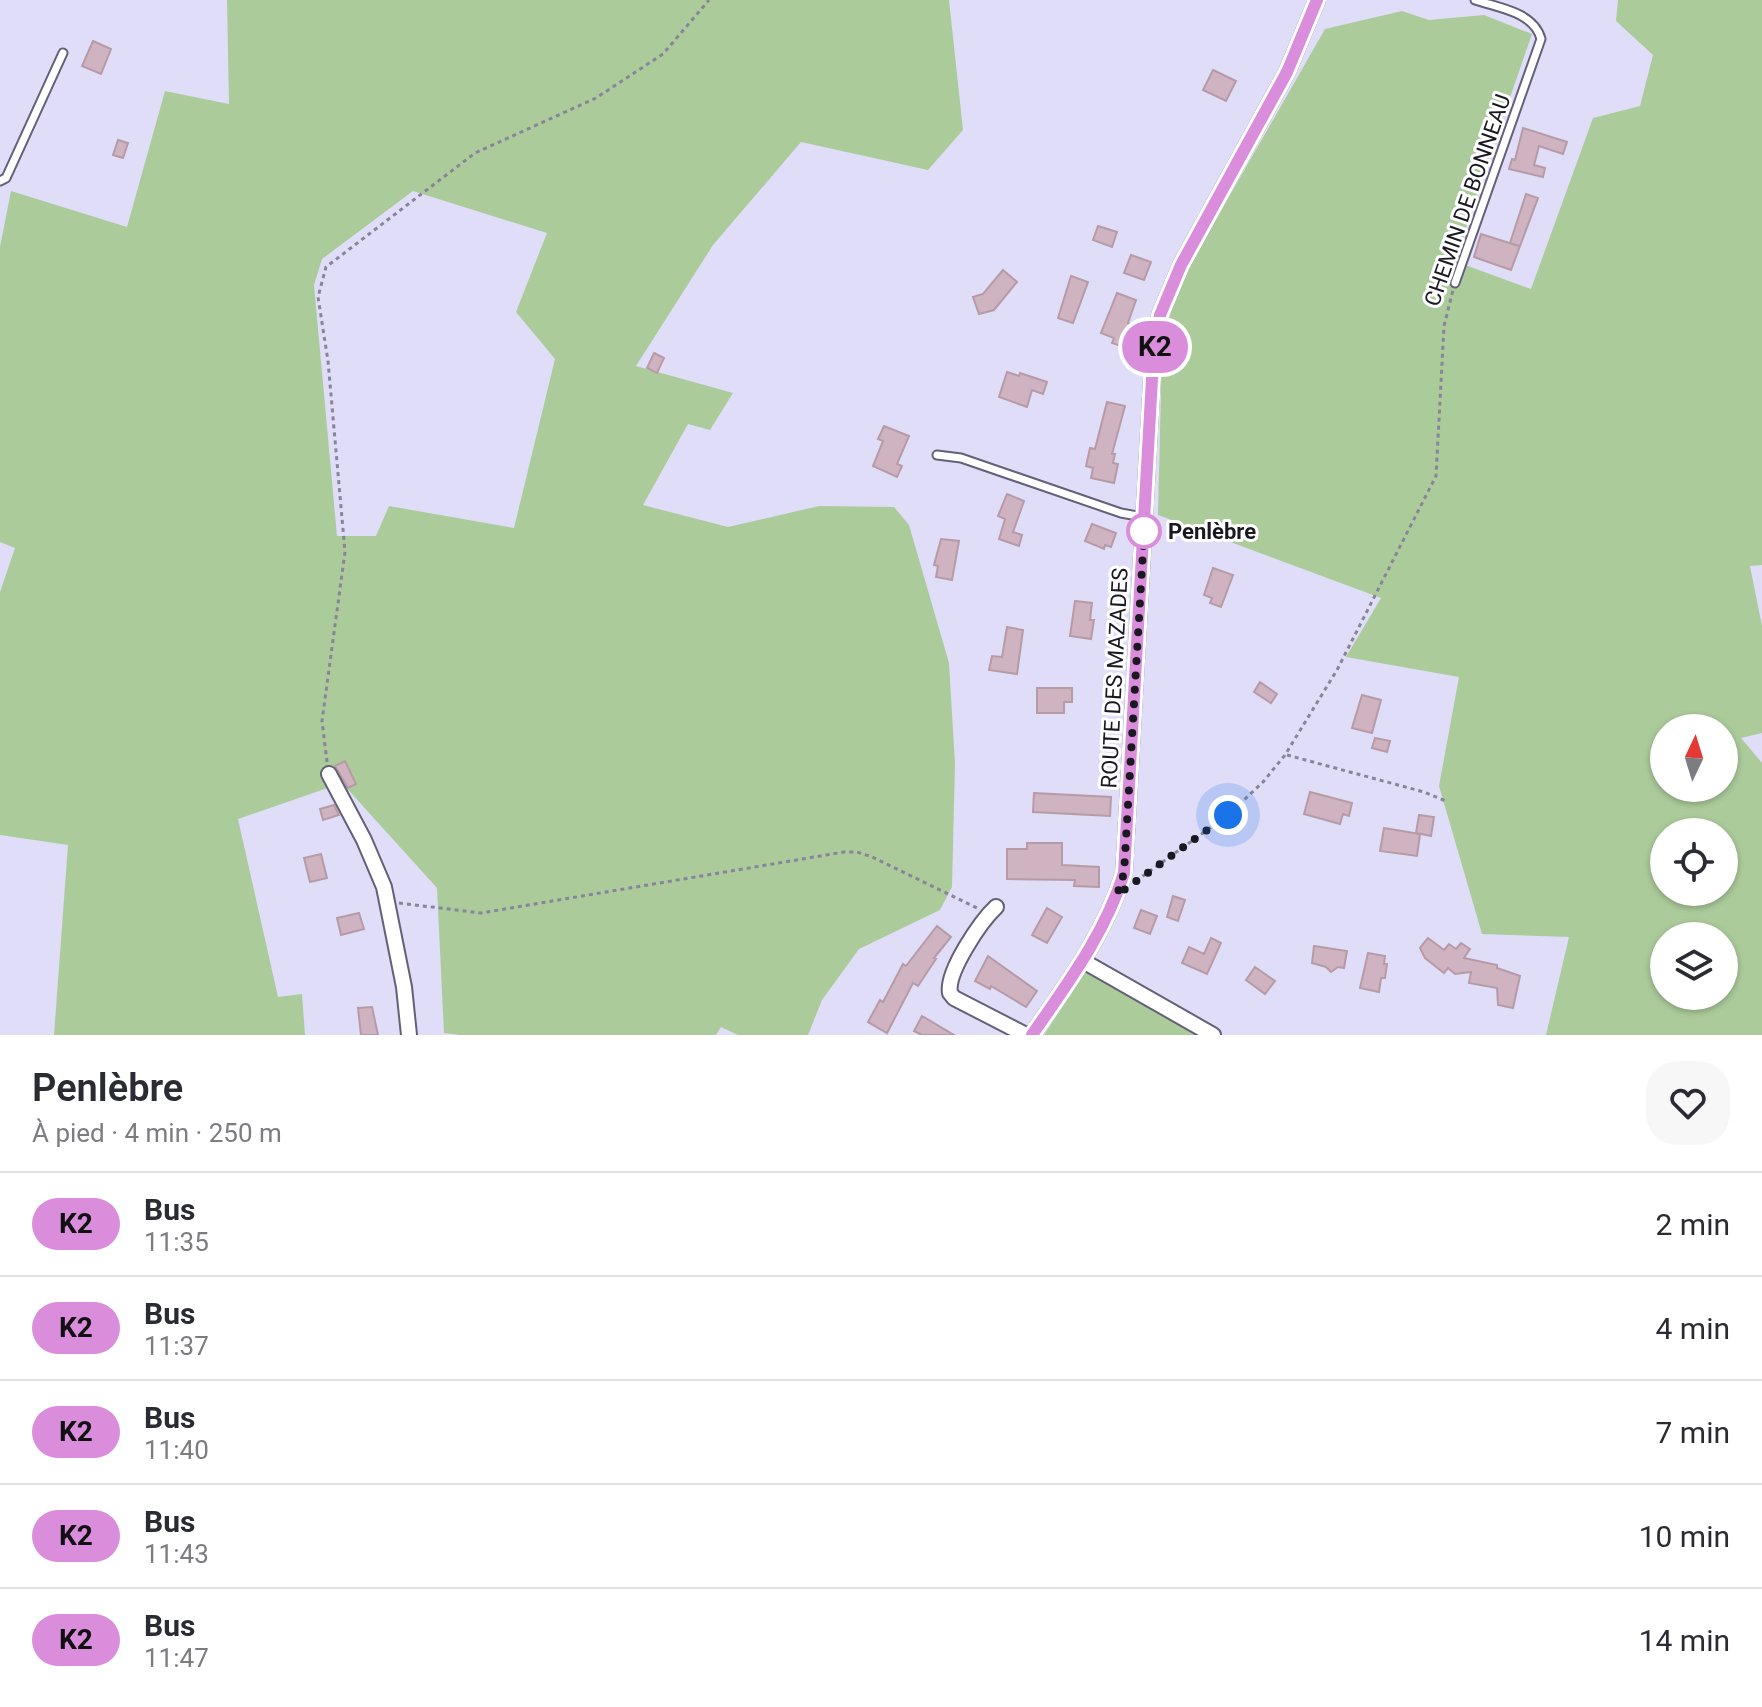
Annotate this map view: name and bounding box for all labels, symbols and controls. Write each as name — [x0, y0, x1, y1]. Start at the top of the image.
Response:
street label: CHEMIN DE BONNEAU — [1419, 91, 1516, 309]
line badge: K2 — [1119, 321, 1191, 373]
text: K2 — [1138, 330, 1172, 363]
marker: Penlèbre — [1127, 514, 1161, 548]
place label: Penlèbre — [1168, 519, 1256, 544]
street label: ROUTE DES MAZADES — [1096, 567, 1133, 789]
north arrow — [1650, 714, 1738, 802]
map controls — [1650, 714, 1738, 1010]
your location — [1208, 795, 1248, 835]
button: locate — [1650, 818, 1738, 906]
button: layers — [1650, 922, 1738, 1010]
button: heart — [1646, 1061, 1730, 1145]
text: Penlèbre — [32, 1066, 183, 1110]
text: À pied · 4 min · 250 m — [32, 1118, 282, 1148]
text: Bus — [144, 1192, 195, 1227]
text: K2 — [59, 1207, 93, 1240]
text: 2 min — [1656, 1207, 1730, 1242]
text: 11:35 — [144, 1227, 209, 1257]
text: Bus — [144, 1296, 195, 1331]
text: K2 — [59, 1311, 93, 1344]
text: 4 min — [1656, 1311, 1730, 1346]
text: 11:37 — [144, 1331, 209, 1361]
text: Bus — [144, 1400, 195, 1435]
text: K2 — [59, 1415, 93, 1448]
text: 7 min — [1656, 1415, 1730, 1450]
text: 11:40 — [144, 1435, 209, 1465]
text: Bus — [144, 1504, 195, 1539]
text: K2 — [59, 1519, 93, 1552]
text: 10 min — [1639, 1519, 1730, 1554]
text: 11:43 — [144, 1539, 209, 1569]
text: Bus — [144, 1608, 195, 1643]
text: K2 — [59, 1623, 93, 1656]
text: 14 min — [1639, 1623, 1730, 1658]
text: 11:47 — [144, 1643, 209, 1673]

